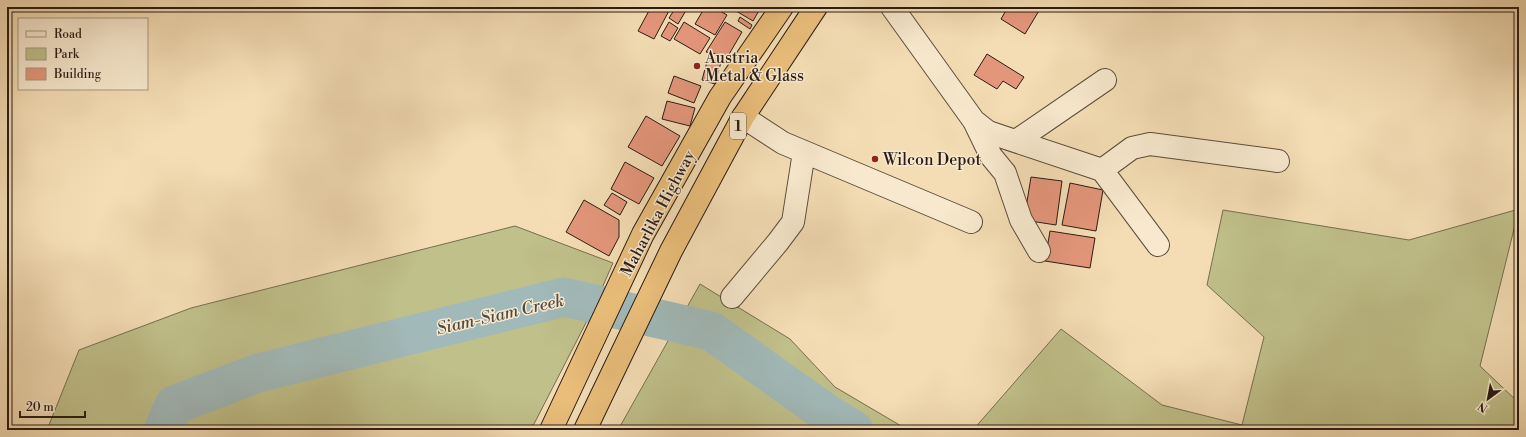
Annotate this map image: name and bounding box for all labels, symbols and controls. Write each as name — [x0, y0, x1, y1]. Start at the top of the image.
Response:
legend — [18, 18, 148, 90]
text: Road — [54, 27, 82, 42]
text: Park — [54, 47, 80, 62]
place label: Austria Metal & Glass — [704, 48, 804, 86]
marker: Austria Metal & Glass — [692, 61, 702, 71]
text: Building — [53, 67, 102, 82]
road number: 1 — [730, 113, 746, 139]
street label: Maharlika Highway — [616, 147, 700, 280]
place label: Wilcon Depot — [882, 150, 981, 170]
marker: Wilcon Depot — [870, 154, 880, 164]
water label: Siam-Siam Creek — [434, 290, 566, 340]
north arrow — [1468, 379, 1508, 419]
scale bar — [20, 393, 85, 419]
text: N — [1476, 398, 1491, 415]
text: 20 m — [26, 400, 54, 415]

